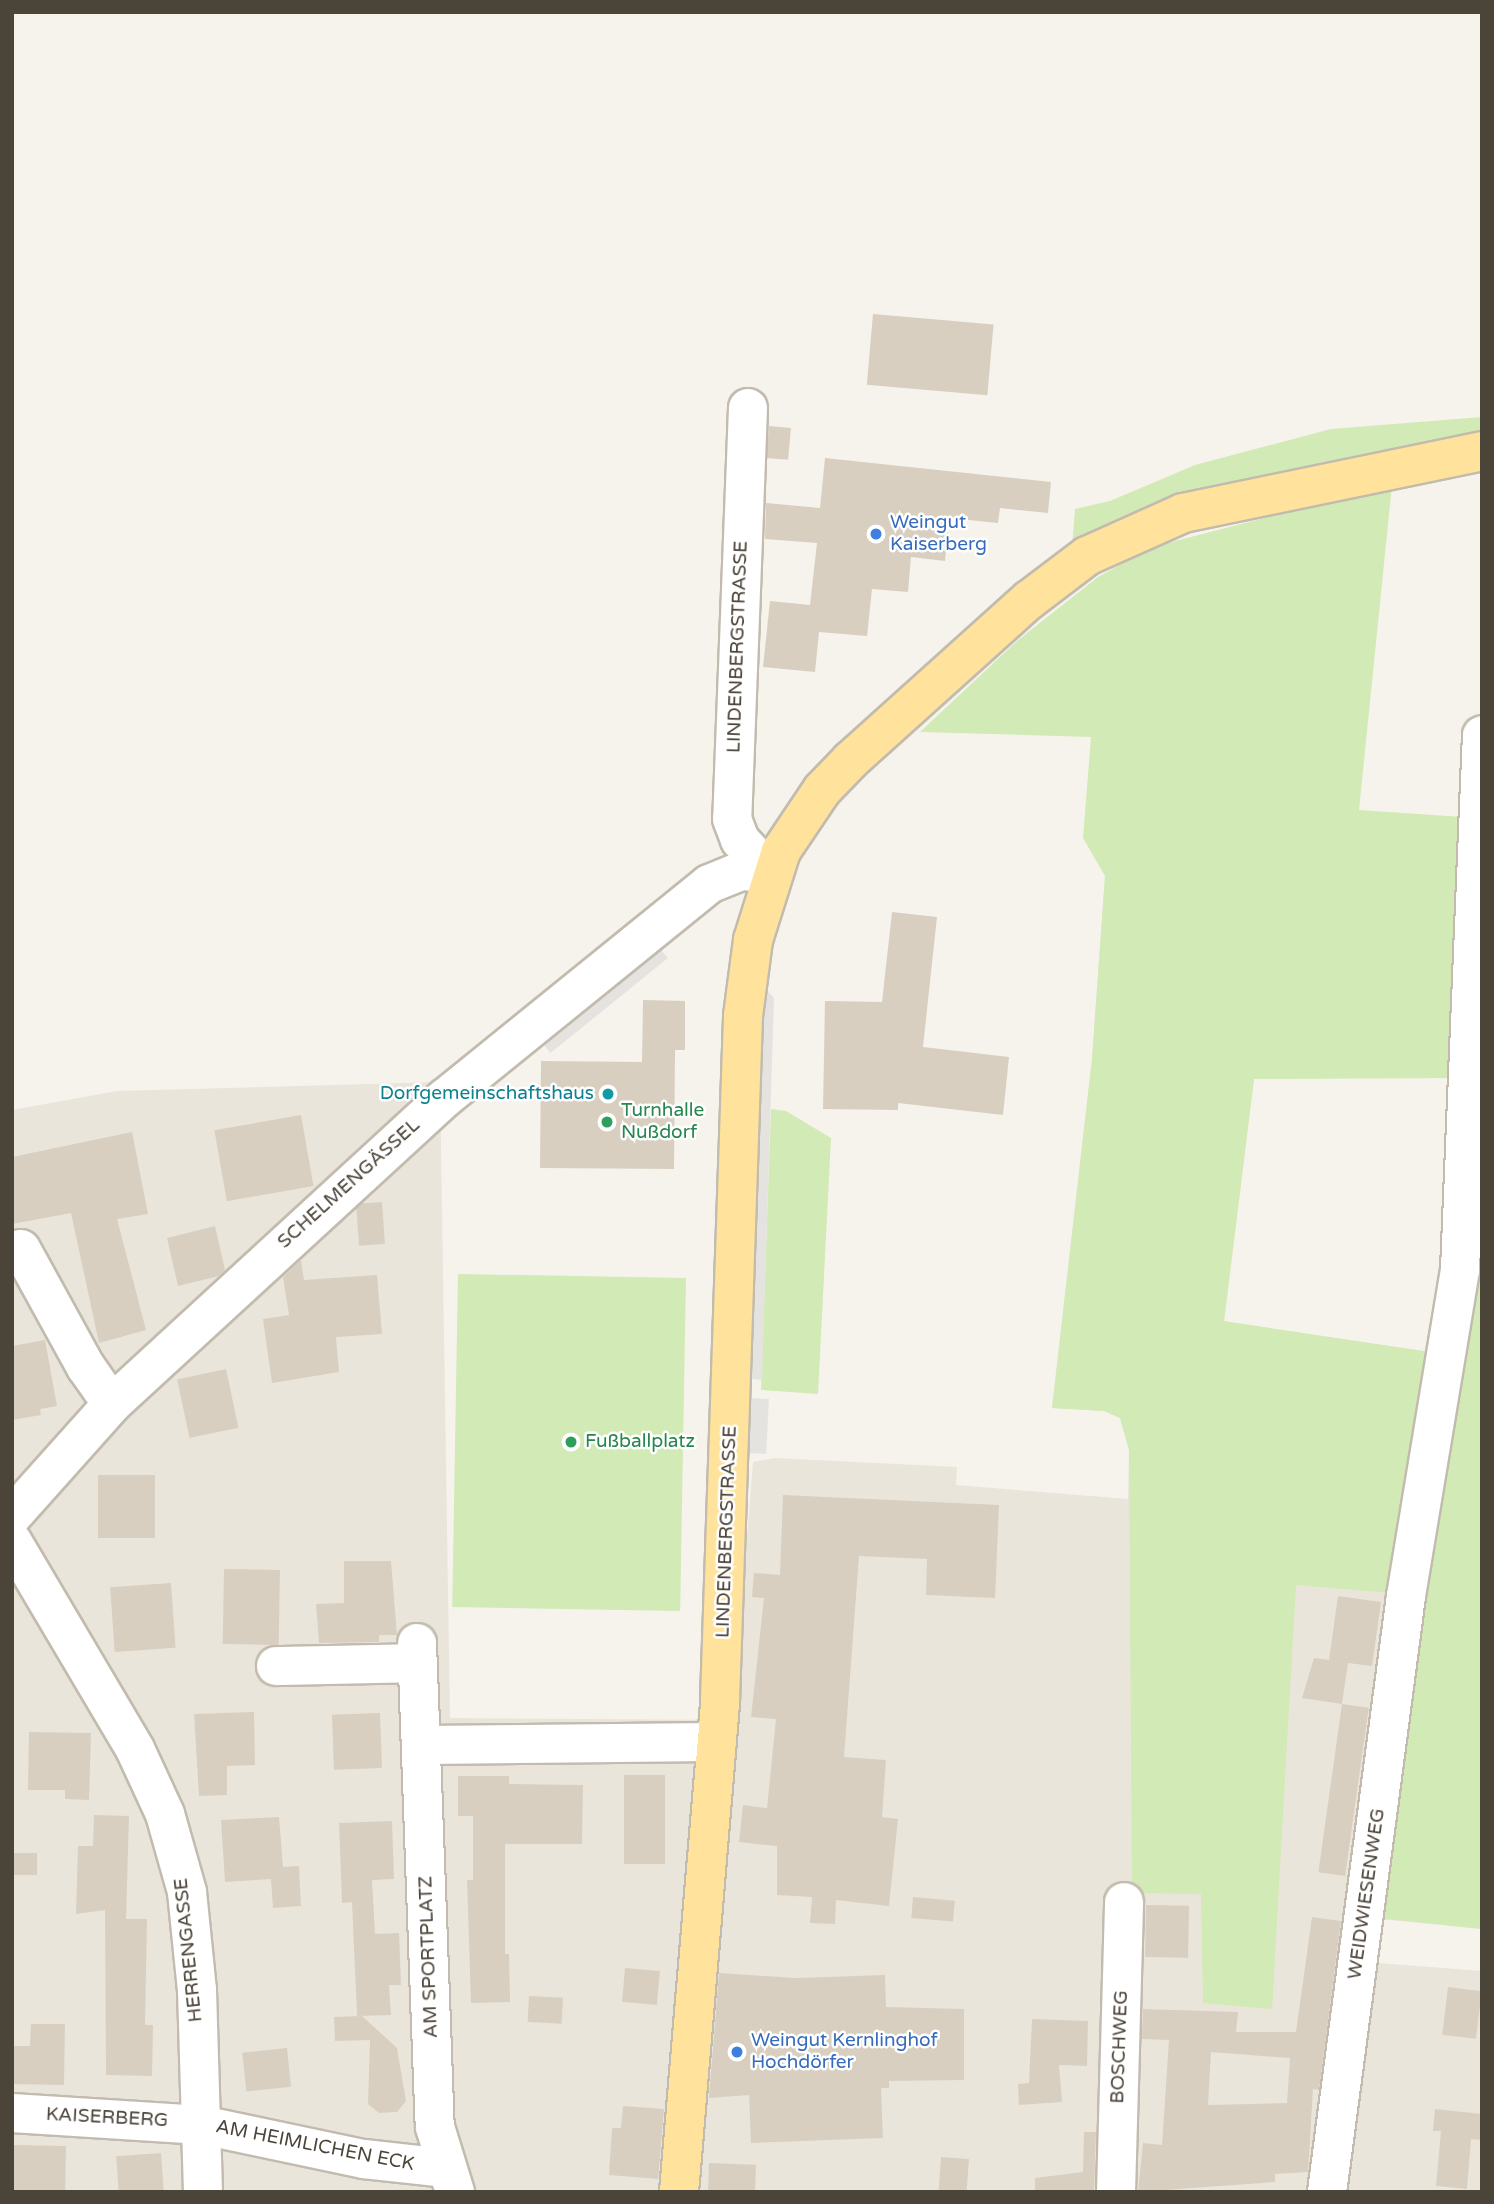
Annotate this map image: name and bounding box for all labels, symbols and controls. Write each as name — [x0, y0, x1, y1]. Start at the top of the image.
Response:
place label: Weingut Kaiserberg — [890, 512, 987, 556]
marker: Weingut Kaiserberg — [868, 526, 884, 542]
street label: LINDENBERGSTRASSE — [723, 541, 753, 753]
place label: Dorfgemeinschaftshaus — [380, 1083, 594, 1105]
marker: Dorfgemeinschaftshaus — [600, 1086, 616, 1102]
place label: Turnhalle Nußdorf — [621, 1100, 704, 1144]
street label: SCHELMENGÄSSEL — [273, 1114, 425, 1254]
marker: Turnhalle Nußdorf — [599, 1114, 615, 1130]
street label: LINDENBERGSTRASSE — [712, 1426, 742, 1638]
place label: Fußballplatz — [585, 1431, 695, 1453]
marker: Fußballplatz — [563, 1434, 579, 1450]
street label: WEIDWIESENWEG — [1344, 1807, 1390, 1981]
street label: AM SPORTPLATZ — [415, 1875, 443, 2039]
street label: HERRENGASSE — [170, 1877, 208, 2023]
street label: BOSCHWEG — [1107, 1990, 1133, 2104]
place label: Weingut Kernlinghof Hochdörfer — [751, 2030, 938, 2074]
marker: Weingut Kernlinghof Hochdörfer — [729, 2044, 745, 2060]
street label: KAISERBERG — [45, 2103, 169, 2133]
street label: AM HEIMLICHEN ECK — [214, 2116, 416, 2176]

